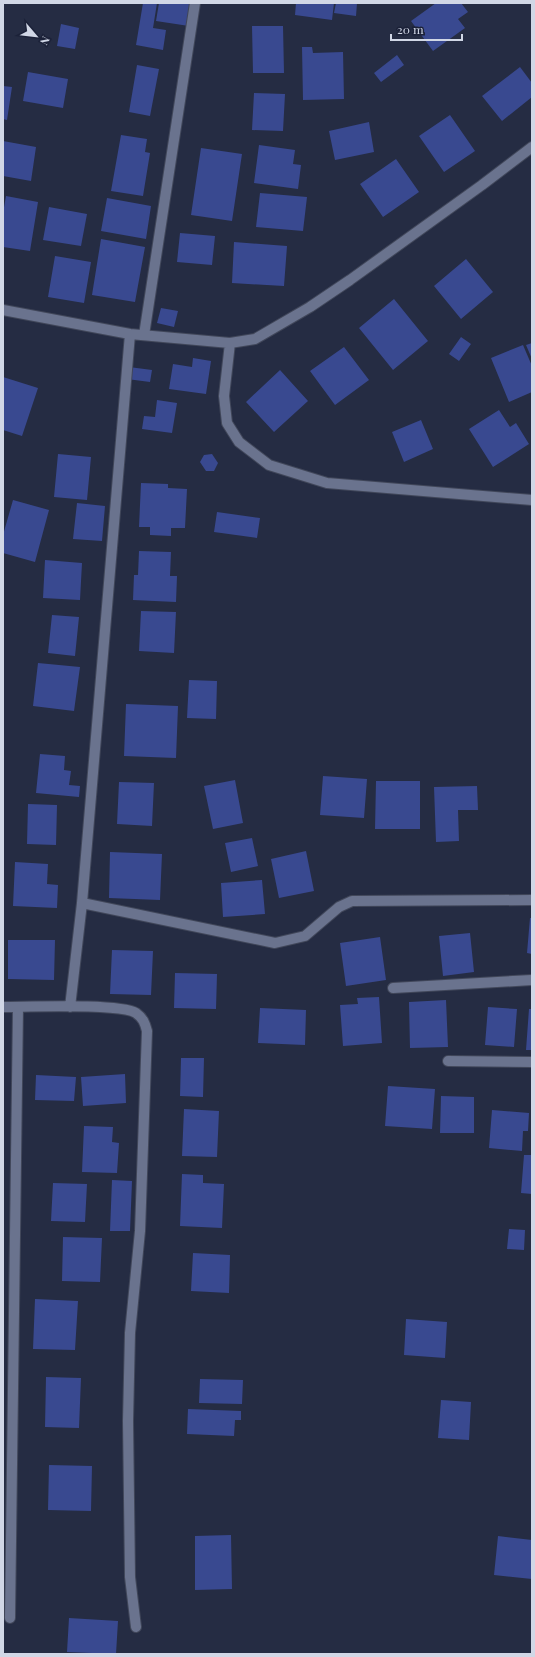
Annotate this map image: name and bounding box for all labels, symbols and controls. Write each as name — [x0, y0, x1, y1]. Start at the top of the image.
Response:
north arrow — [16, 16, 56, 56]
scale bar — [391, 16, 462, 42]
text: 20 m — [397, 21, 424, 37]
text: N — [37, 34, 54, 48]

